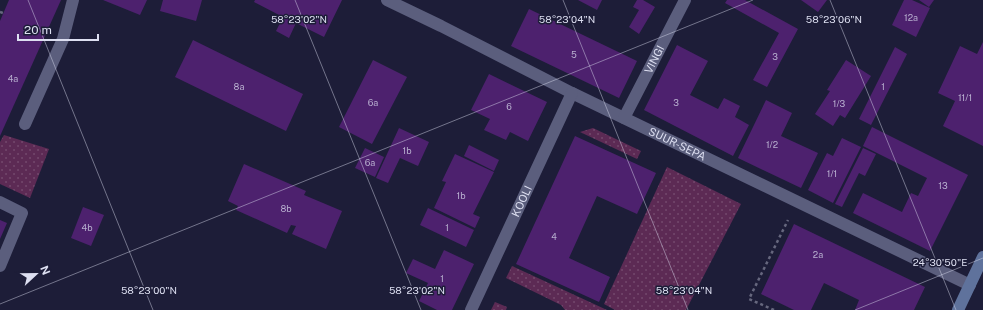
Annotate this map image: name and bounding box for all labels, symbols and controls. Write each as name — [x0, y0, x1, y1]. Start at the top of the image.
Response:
house number: 12a — [904, 12, 918, 23]
text: 58°23'02"N — [271, 13, 327, 25]
text: 58°23'04"N — [539, 13, 595, 25]
text: 58°23'06"N — [806, 13, 862, 25]
scale bar — [18, 16, 98, 42]
text: 20 m — [24, 23, 52, 37]
street label: VINGI — [642, 43, 667, 75]
house number: 5 — [571, 49, 577, 60]
house number: 3 — [772, 51, 778, 62]
house number: 4a — [8, 73, 18, 84]
house number: 8a — [234, 81, 244, 92]
house number: 1 — [881, 81, 885, 92]
house number: 11/1 — [958, 92, 972, 103]
house number: 6a — [368, 97, 378, 108]
house number: 3 — [673, 97, 679, 108]
house number: 1/3 — [833, 98, 846, 109]
house number: 6 — [506, 101, 512, 112]
street label: SUUR-SEPA — [647, 125, 708, 163]
house number: 1/2 — [766, 139, 778, 150]
house number: 1b — [402, 145, 412, 156]
house number: 6a — [365, 157, 375, 168]
house number: 1/1 — [827, 168, 837, 179]
house number: 13 — [938, 180, 948, 191]
street label: KOOLI — [509, 184, 534, 219]
house number: 1b — [456, 190, 466, 201]
house number: 8b — [280, 203, 292, 214]
house number: 4b — [81, 222, 93, 233]
house number: 1 — [445, 222, 449, 233]
house number: 4 — [551, 231, 557, 242]
house number: 2a — [813, 249, 823, 260]
north arrow — [16, 254, 56, 294]
text: 24°30'50"E — [913, 256, 967, 268]
text: N — [38, 264, 52, 276]
house number: 1 — [440, 273, 444, 284]
text: 58°23'00"N — [121, 284, 177, 296]
text: 58°23'02"N — [389, 284, 445, 296]
text: 58°23'04"N — [656, 284, 712, 296]

